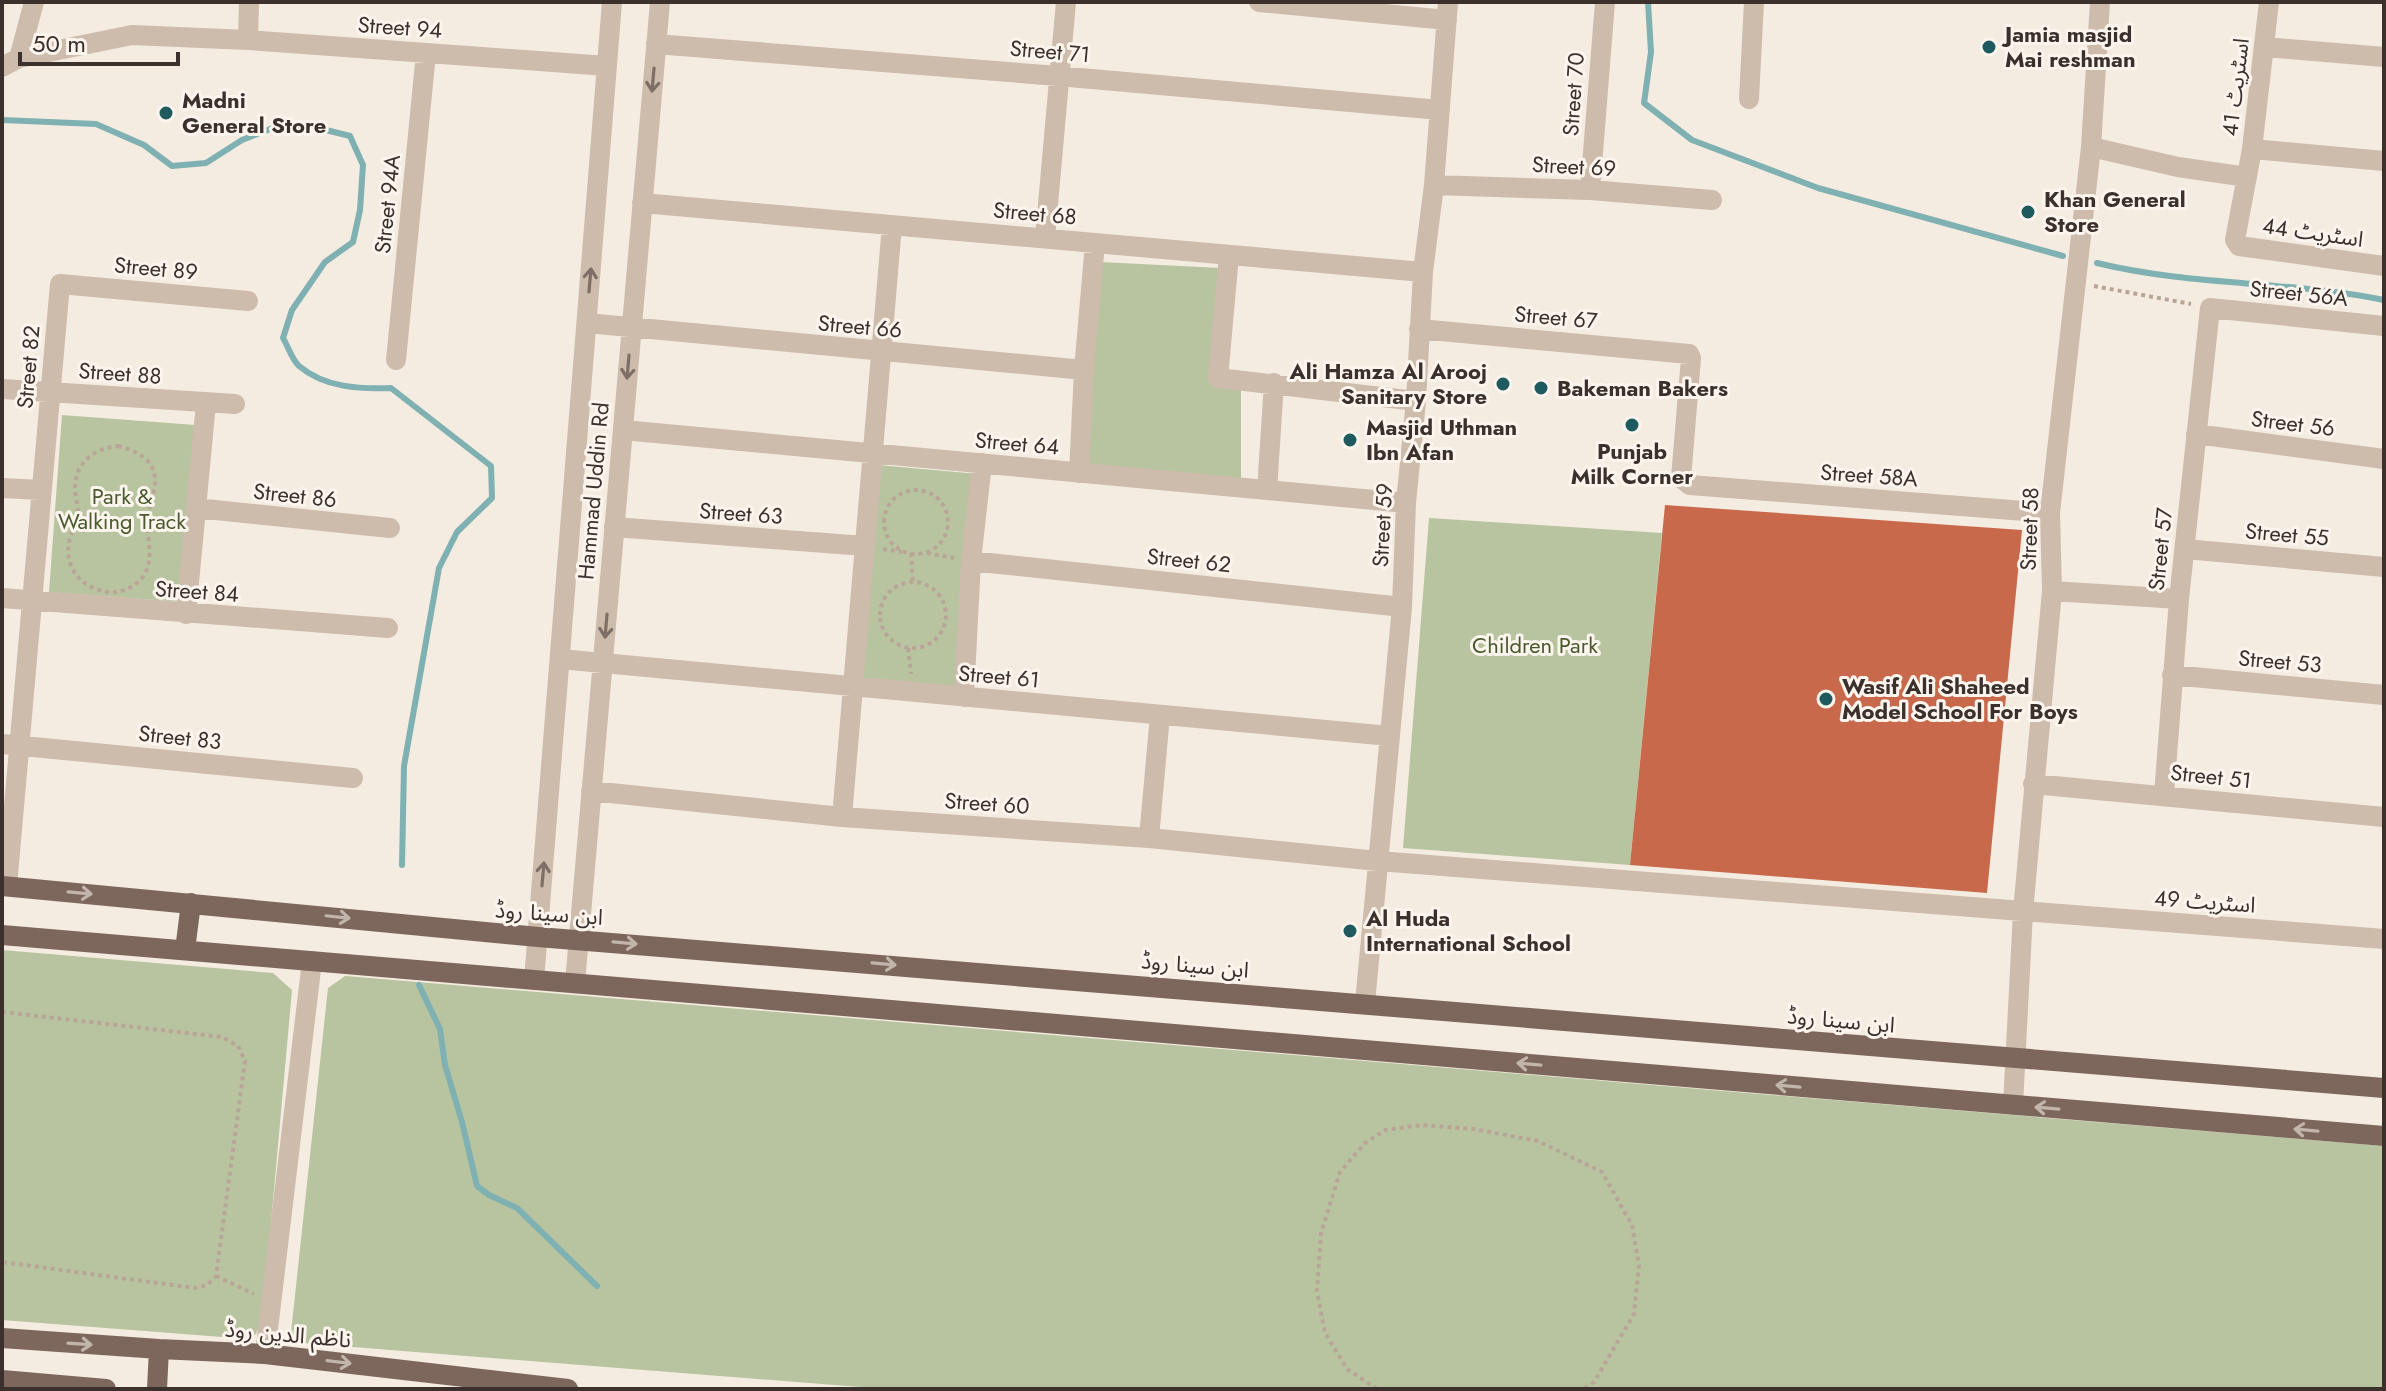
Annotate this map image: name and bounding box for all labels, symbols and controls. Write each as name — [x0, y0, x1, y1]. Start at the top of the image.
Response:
street label: Street 94 — [357, 8, 443, 46]
scale bar — [20, 16, 178, 66]
place label: Jamia masjid Mai reshman — [2001, 18, 2136, 75]
text: 50 m — [32, 26, 86, 61]
street label: Street 71 — [1008, 32, 1092, 70]
street label: اسٹریٹ 41 — [2213, 36, 2257, 138]
marker: Jamia masjid Mai reshman — [1980, 38, 1998, 56]
street label: Street 70 — [1554, 51, 1592, 137]
one-way arrow — [645, 66, 660, 93]
place label: Madni General Store — [182, 84, 326, 141]
marker: Madni General Store — [157, 104, 175, 122]
street label: Street 69 — [1531, 148, 1617, 184]
street label: Street 94A — [366, 153, 408, 255]
place label: Khan General Store — [2044, 183, 2186, 240]
street label: Street 68 — [992, 193, 1078, 233]
marker: Khan General Store — [2019, 203, 2037, 221]
street label: اسٹریٹ 44 — [2260, 209, 2366, 255]
street label: Street 89 — [113, 248, 199, 288]
one-way arrow — [583, 267, 598, 294]
street label: Street 56A — [2248, 272, 2350, 314]
street label: Street 67 — [1513, 297, 1599, 337]
street label: Street 66 — [817, 306, 903, 346]
street label: Street 82 — [8, 324, 48, 410]
one-way arrow — [620, 353, 635, 380]
street label: Street 88 — [77, 354, 163, 392]
place label: Ali Hamza Al Arooj Sanitary Store — [1289, 355, 1487, 412]
place label: Bakeman Bakers — [1557, 372, 1728, 404]
marker: Ali Hamza Al Arooj Sanitary Store — [1494, 375, 1512, 393]
marker: Bakeman Bakers — [1532, 379, 1550, 397]
street label: Hammad Uddin Rd — [569, 401, 617, 581]
street label: Street 56 — [2249, 402, 2337, 444]
place label: Masjid Uthman Ibn Afan — [1366, 411, 1517, 468]
marker: Punjab Milk Corner — [1623, 416, 1641, 434]
street label: Street 64 — [973, 423, 1061, 463]
marker: Masjid Uthman Ibn Afan — [1341, 431, 1359, 449]
place label: Punjab Milk Corner — [1571, 435, 1693, 492]
street label: Street 58A — [1819, 456, 1919, 494]
street label: Street 86 — [252, 475, 338, 515]
park label: Park & Walking Track — [58, 480, 186, 537]
street label: Street 59 — [1364, 482, 1400, 568]
street label: Street 58 — [2012, 487, 2046, 571]
street label: Street 63 — [698, 494, 784, 532]
street label: Street 57 — [2140, 506, 2180, 592]
street label: Street 55 — [2244, 514, 2330, 554]
street label: Street 62 — [1145, 540, 1233, 580]
street label: Street 84 — [154, 572, 240, 610]
one-way arrow — [598, 612, 613, 639]
park label: Children Park — [1472, 629, 1598, 661]
street label: Street 53 — [2237, 641, 2323, 681]
street label: Street 61 — [957, 657, 1041, 695]
place label: Wasif Ali Shaheed Model School For Boys — [1842, 670, 2078, 727]
marker: Wasif Ali Shaheed Model School For Boys — [1817, 690, 1835, 708]
street label: Street 83 — [137, 717, 223, 757]
street label: Street 51 — [2169, 756, 2253, 796]
street label: Street 60 — [944, 784, 1030, 822]
one-way arrow — [536, 861, 551, 888]
street label: اسٹریٹ 49 — [2153, 881, 2257, 921]
one-way arrow — [66, 885, 93, 900]
street label: ابن سینا روڈ — [494, 893, 604, 933]
place label: Al Huda International School — [1365, 902, 1571, 959]
one-way arrow — [325, 910, 351, 925]
marker: Al Huda International School — [1341, 922, 1359, 940]
one-way arrow — [611, 936, 638, 951]
street label: ابن سینا روڈ — [1140, 944, 1250, 986]
one-way arrow — [871, 957, 897, 972]
street label: ابن سینا روڈ — [1786, 999, 1896, 1041]
one-way arrow — [1516, 1056, 1543, 1071]
one-way arrow — [1775, 1078, 1802, 1093]
one-way arrow — [2034, 1100, 2061, 1115]
one-way arrow — [2293, 1122, 2320, 1137]
street label: ناظم الدین روڈ — [224, 1313, 352, 1356]
one-way arrow — [66, 1336, 93, 1351]
one-way arrow — [325, 1355, 352, 1370]

